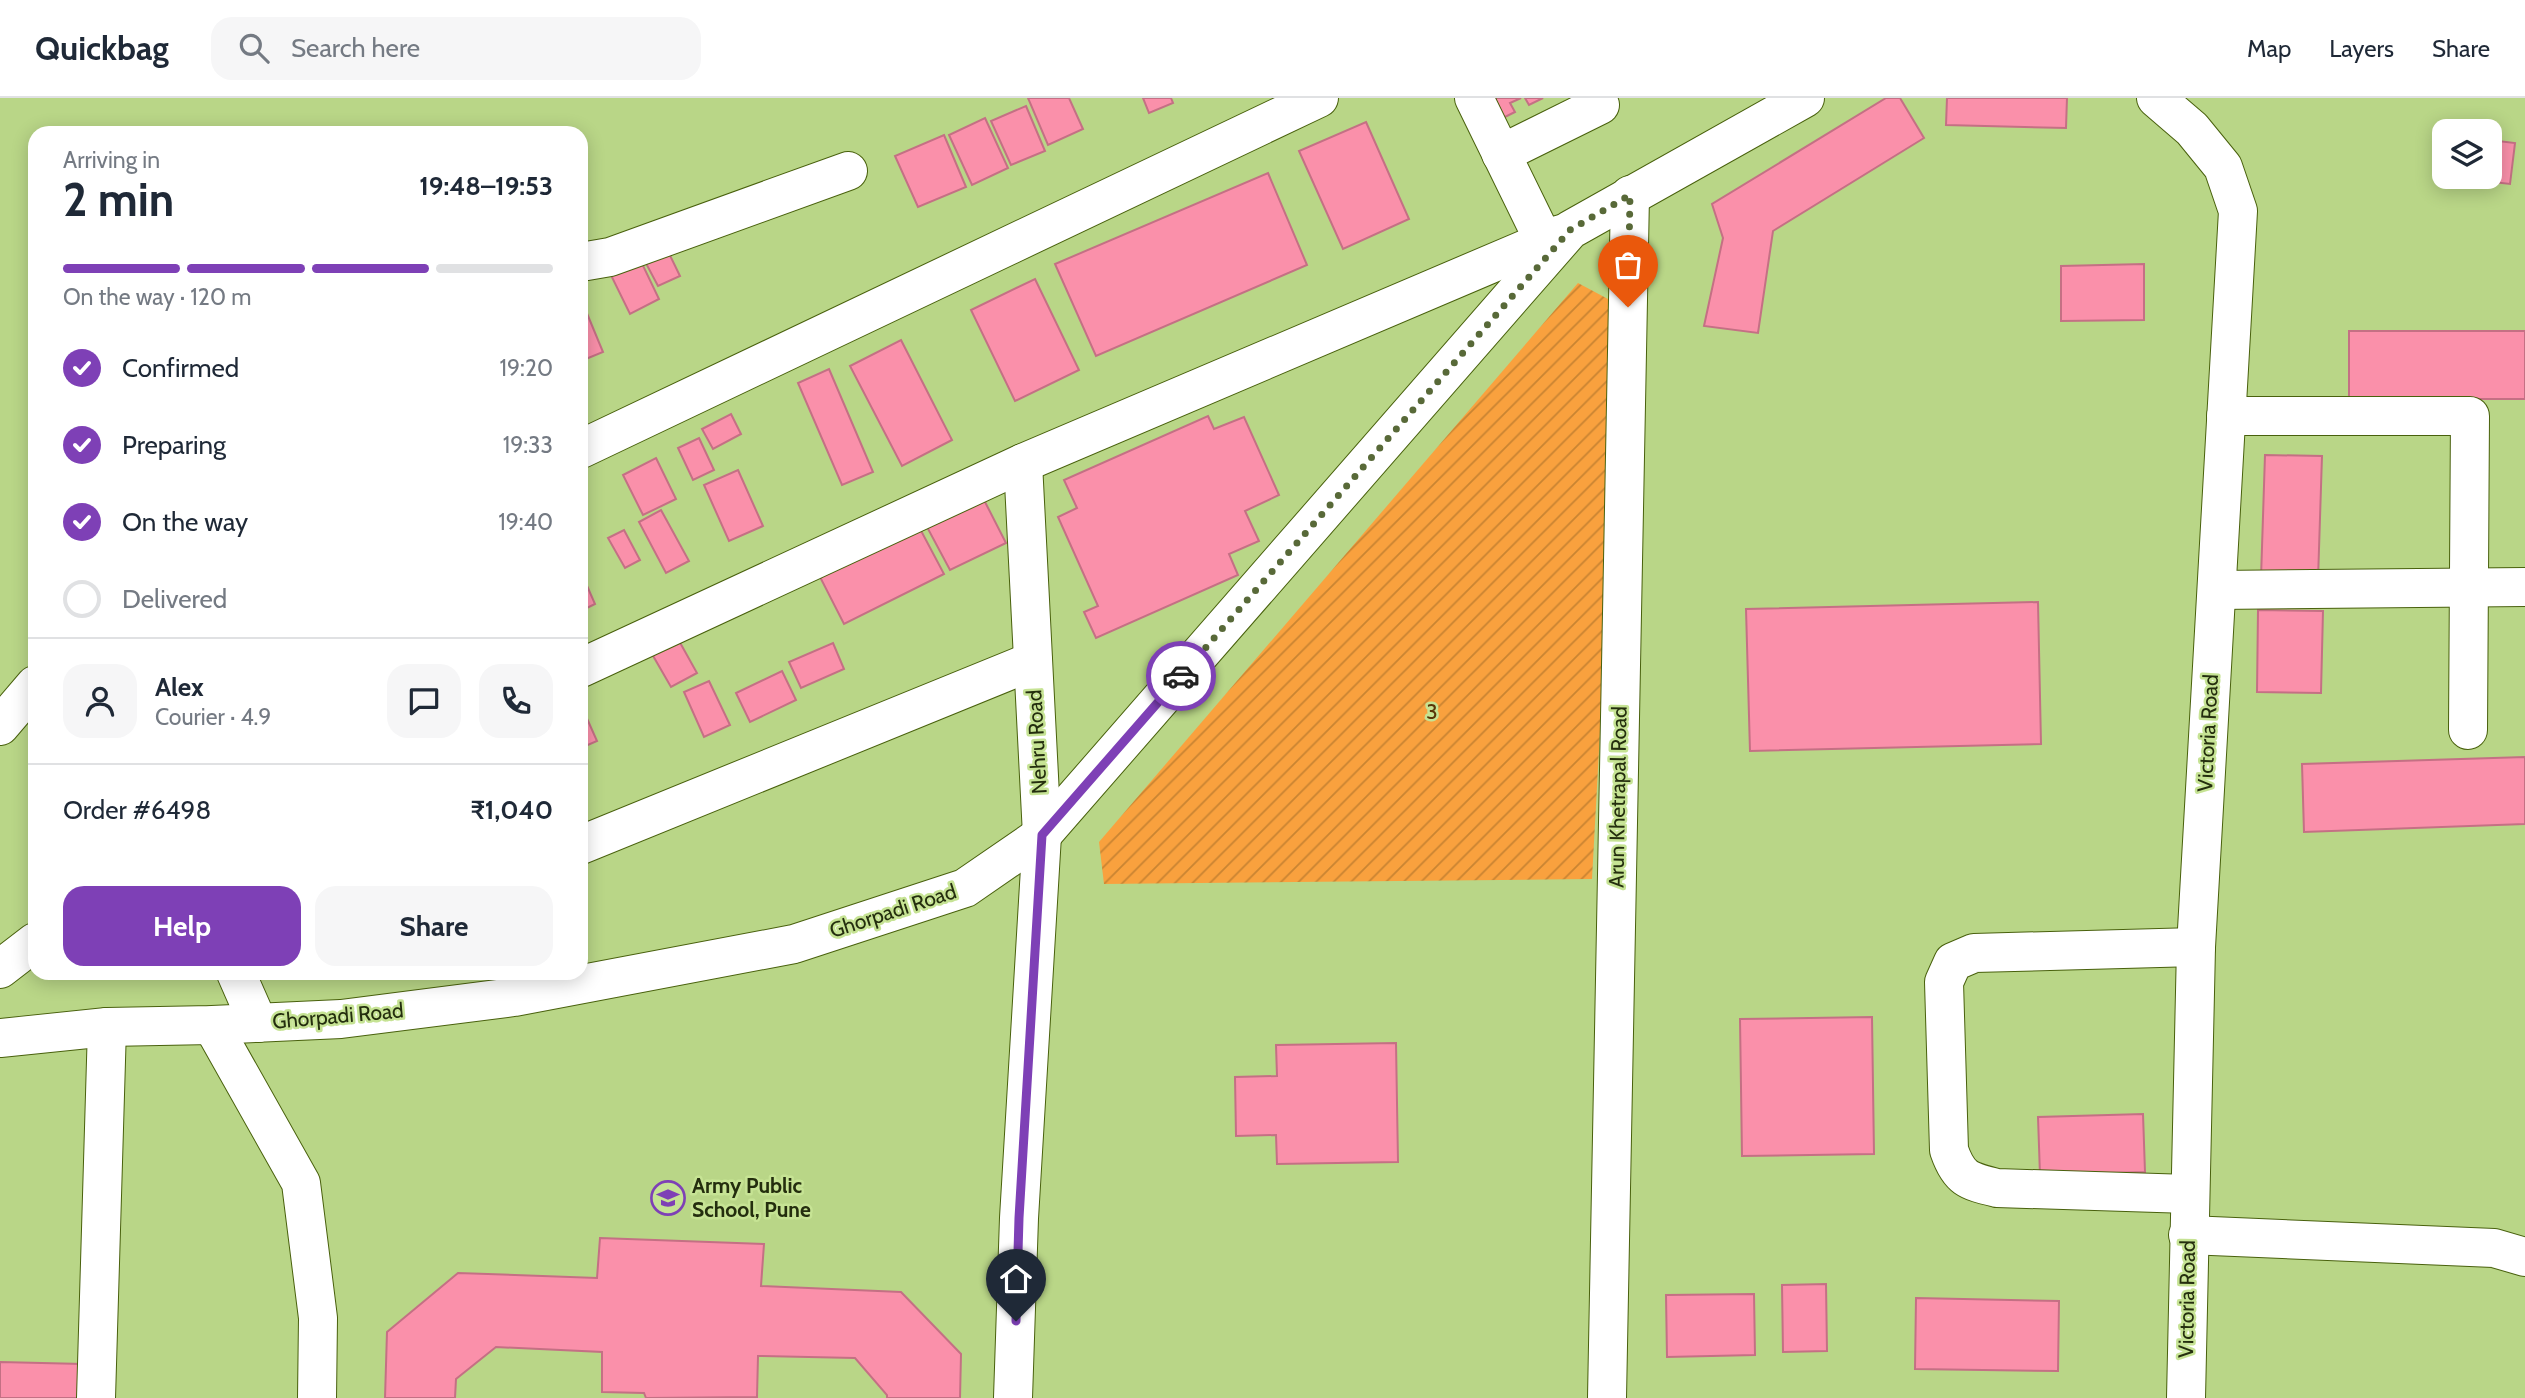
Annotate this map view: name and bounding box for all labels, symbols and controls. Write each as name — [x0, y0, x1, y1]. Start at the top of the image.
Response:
search box — [211, 17, 701, 80]
text: Quickbag — [35, 28, 169, 68]
icon: search — [235, 29, 273, 67]
text: Search here — [291, 32, 420, 64]
text: Map — [2247, 34, 2291, 63]
text: Layers — [2329, 34, 2394, 63]
text: Share — [2432, 34, 2490, 63]
map controls — [2432, 119, 2502, 189]
button: layers — [2432, 119, 2502, 189]
text: Arriving in — [63, 146, 160, 174]
text: 19:48–19:53 — [419, 170, 553, 202]
text: 2 min — [63, 172, 174, 228]
pin — [1598, 235, 1658, 307]
icon: bag — [1609, 246, 1647, 284]
text: On the way · 120 m — [63, 283, 251, 311]
icon: check — [63, 349, 101, 387]
text: Confirmed — [122, 352, 239, 384]
text: 19:20 — [500, 354, 553, 382]
icon: check — [63, 426, 101, 464]
text: Preparing — [122, 429, 226, 461]
text: 19:33 — [503, 431, 553, 459]
icon: check — [63, 503, 101, 541]
text: On the way — [122, 506, 248, 538]
text: 19:40 — [498, 508, 553, 536]
text: Delivered — [122, 583, 227, 615]
courier — [1146, 641, 1216, 711]
icon: car — [1162, 657, 1200, 695]
button: person — [63, 664, 137, 738]
button: chat — [387, 664, 461, 738]
button: phone — [479, 664, 553, 738]
text: Alex — [155, 671, 204, 703]
street label: Victoria Road — [2192, 674, 2223, 792]
street label: Nehru Road — [1021, 689, 1052, 795]
park label: 3 — [1426, 699, 1438, 724]
text: Courier · 4.9 — [155, 703, 271, 731]
street label: Arun Khetrapal Road — [1603, 706, 1632, 888]
text: Order #6498 — [63, 794, 211, 826]
text: ₹1,040 — [471, 794, 553, 826]
street label: Ghorpadi Road — [826, 878, 959, 943]
button: Help — [63, 886, 301, 966]
button: Share — [315, 886, 553, 966]
street label: Ghorpadi Road — [271, 997, 405, 1034]
place label: Army Public School, Pune — [692, 1173, 811, 1222]
school or university icon: Army Public School, Pune — [649, 1179, 687, 1217]
street label: Victoria Road — [2173, 1240, 2200, 1358]
pin — [986, 1249, 1046, 1321]
icon: home — [997, 1260, 1035, 1298]

